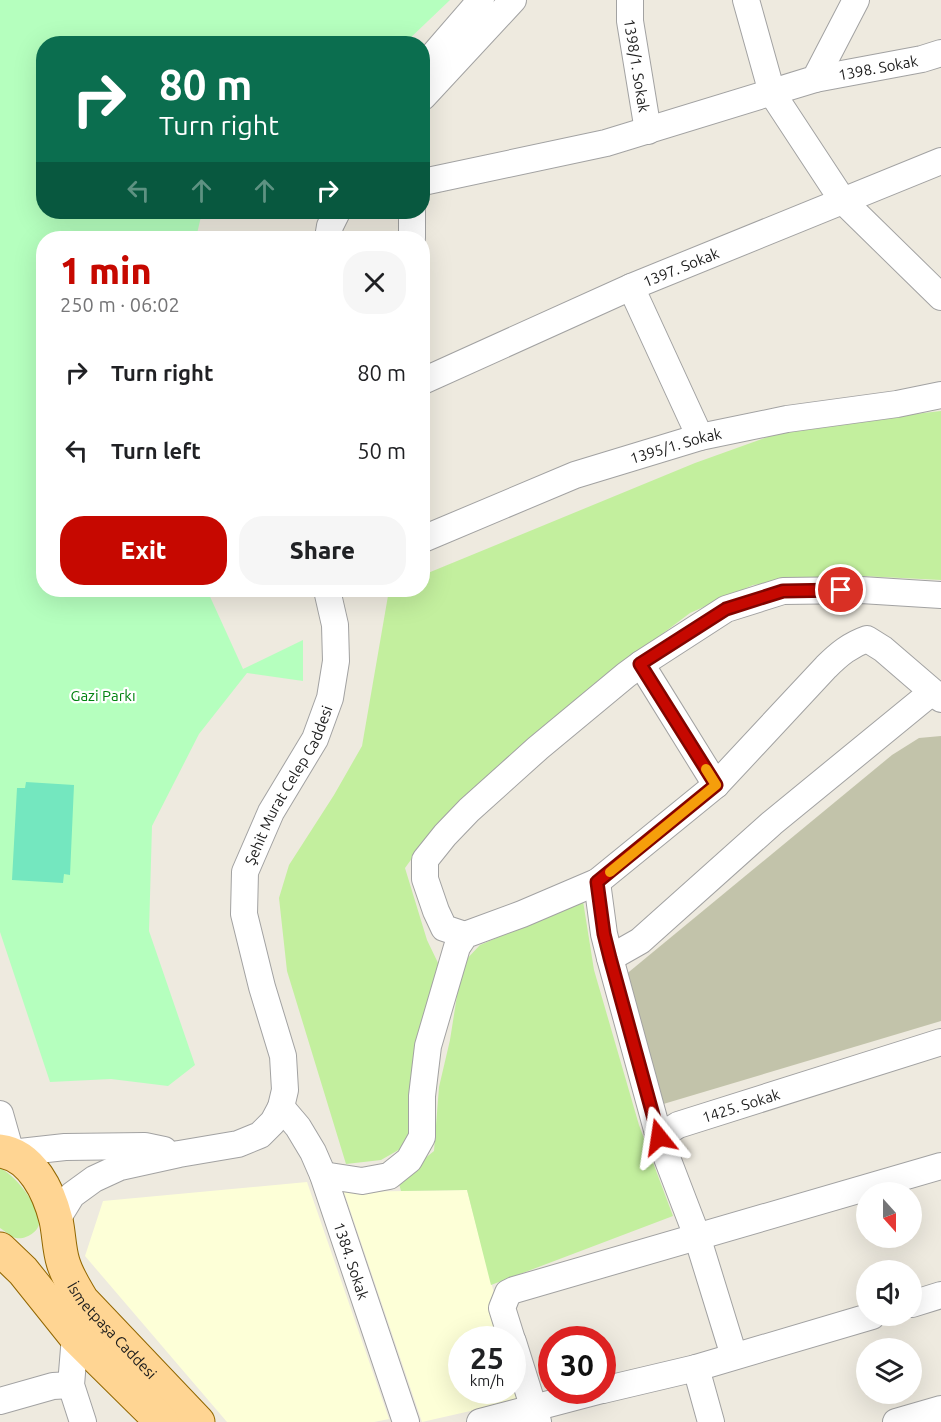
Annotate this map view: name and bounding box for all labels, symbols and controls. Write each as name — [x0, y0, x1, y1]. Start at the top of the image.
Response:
street label: 1398/1. Sokak — [621, 17, 653, 114]
street label: 1398. Sokak — [837, 51, 919, 83]
icon: right — [60, 60, 138, 138]
text: 80 m — [159, 61, 253, 108]
text: Turn right — [159, 110, 279, 140]
icon: left — [122, 174, 155, 207]
icon: ahead — [185, 174, 218, 207]
icon: ahead — [248, 174, 281, 207]
icon: right — [311, 174, 344, 207]
street label: 1397. Sokak — [640, 244, 722, 290]
text: 1 min — [60, 250, 152, 291]
button: close — [343, 251, 406, 314]
text: 250 m · 06:02 — [60, 293, 180, 316]
icon: right — [60, 356, 93, 389]
text: Turn right — [111, 360, 213, 385]
text: 80 m — [357, 360, 406, 385]
street label: 1395/1. Sokak — [628, 424, 723, 466]
icon: left — [60, 434, 93, 467]
text: Turn left — [111, 438, 201, 463]
text: 50 m — [357, 438, 406, 463]
button: Exit — [60, 516, 227, 585]
button: Share — [239, 516, 406, 585]
pin — [815, 564, 866, 615]
icon: arrive — [824, 573, 857, 606]
park label: Gazi Parkı — [70, 687, 136, 704]
street label: Şehit Murat Celep Caddesi — [241, 703, 335, 867]
street label: 1425. Sokak — [700, 1085, 782, 1125]
position arrow — [627, 1105, 691, 1169]
north arrow — [856, 1182, 922, 1248]
map controls — [856, 1182, 922, 1404]
street label: 1384. Sokak — [331, 1220, 373, 1302]
button: sound — [856, 1260, 922, 1326]
street label: İsmetpaşa Caddesi — [65, 1279, 160, 1382]
speed limit sign: 30 — [538, 1326, 616, 1404]
button: layers — [856, 1338, 922, 1404]
text: 25 — [470, 1341, 504, 1375]
text: km/h — [470, 1372, 504, 1389]

